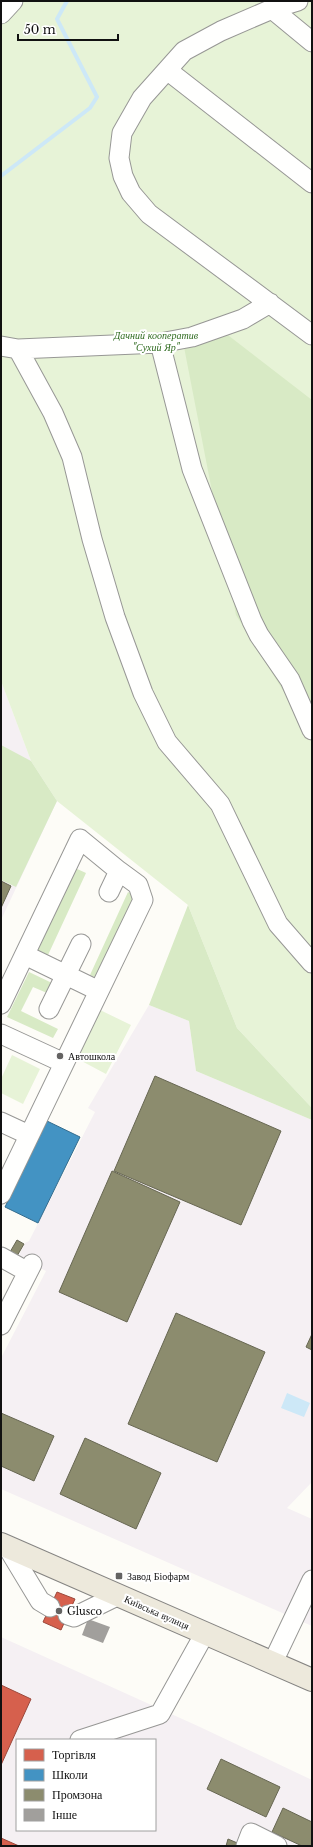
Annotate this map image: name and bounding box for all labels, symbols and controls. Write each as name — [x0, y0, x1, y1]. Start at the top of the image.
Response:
scale bar — [18, 16, 118, 42]
text: 50 m — [24, 22, 56, 37]
park label: Дачний кооператив "Сухий Яр" — [113, 329, 199, 354]
place label: Автошкола — [68, 1050, 116, 1063]
marker: Автошкола — [55, 1051, 65, 1061]
place label: Завод Біофарм — [127, 1570, 190, 1583]
marker: Завод Біофарм — [114, 1571, 124, 1581]
street label: Київська вулиця — [122, 1592, 192, 1633]
place label: Glusco — [67, 1605, 103, 1618]
marker: Glusco — [54, 1606, 64, 1616]
legend — [16, 1739, 156, 1831]
text: Торгівля — [52, 1747, 96, 1762]
text: Школи — [52, 1767, 88, 1782]
text: Промзона — [52, 1787, 103, 1802]
text: Інше — [52, 1807, 77, 1822]

